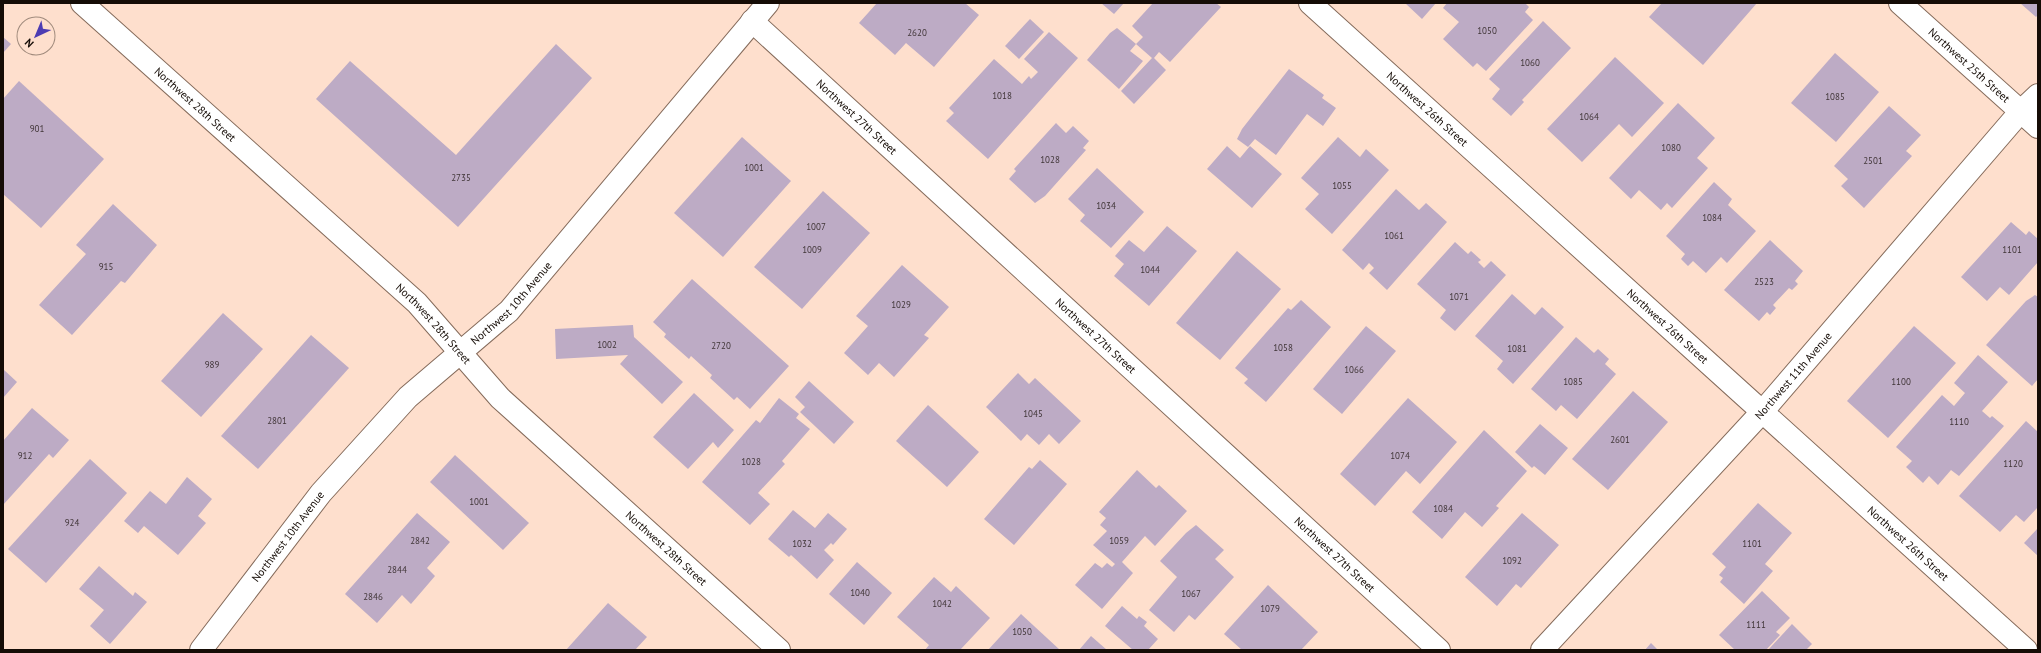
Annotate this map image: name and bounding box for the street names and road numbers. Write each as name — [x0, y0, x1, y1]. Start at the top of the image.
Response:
street label: Northwest 25th Street — [1925, 25, 2013, 106]
street label: Northwest 28th Street — [152, 64, 239, 145]
street label: Northwest 26th Street — [1384, 69, 1471, 149]
street label: Northwest 27th Street — [813, 76, 900, 158]
street label: Northwest 10th Avenue — [468, 258, 555, 348]
street label: Northwest 28th Street — [393, 280, 474, 367]
street label: Northwest 26th Street — [1624, 286, 1711, 367]
street label: Northwest 27th Street — [1052, 295, 1139, 376]
street label: Northwest 11th Avenue — [1752, 329, 1835, 422]
street label: Northwest 10th Avenue — [249, 488, 327, 585]
street label: Northwest 26th Street — [1864, 503, 1952, 584]
street label: Northwest 28th Street — [623, 508, 710, 589]
street label: Northwest 27th Street — [1291, 514, 1378, 595]

